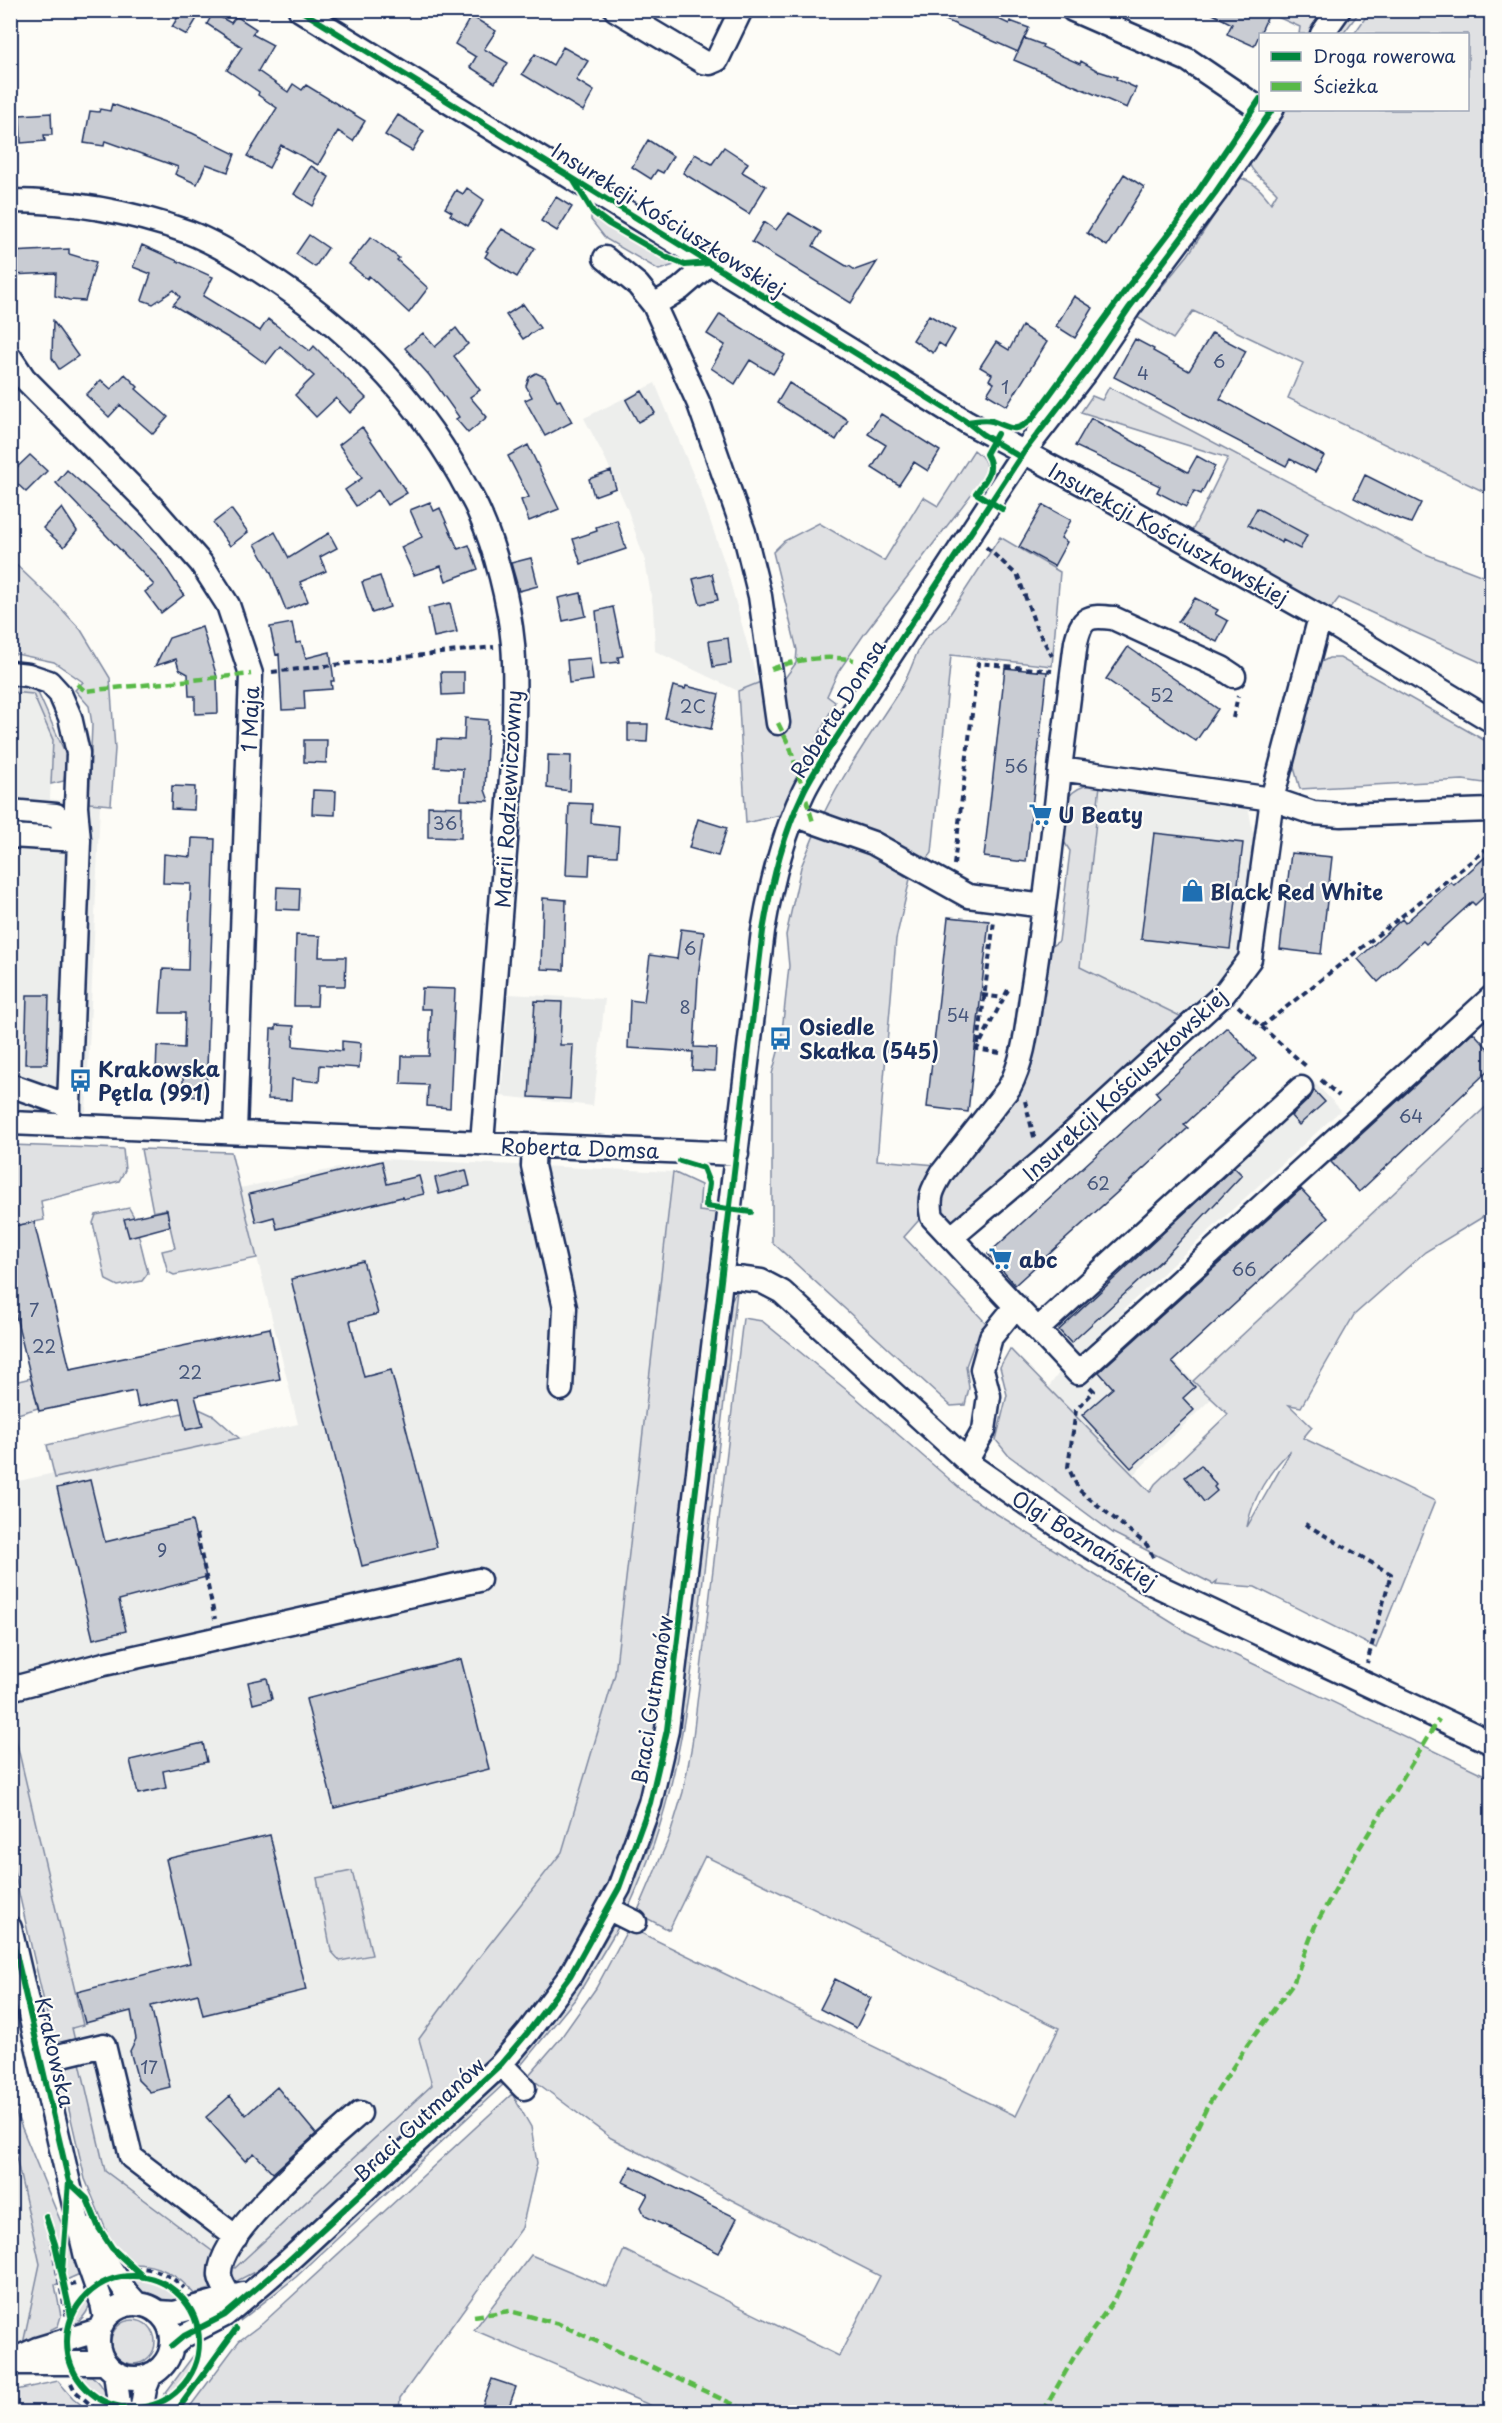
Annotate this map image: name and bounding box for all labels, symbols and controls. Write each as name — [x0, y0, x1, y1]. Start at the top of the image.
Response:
legend — [1259, 33, 1469, 111]
text: Droga rowerowa — [1313, 42, 1456, 69]
text: Ścieżka — [1313, 72, 1379, 99]
street label: Insurekcji Kościuszkowskiej — [546, 134, 792, 304]
house number: 6 — [1213, 347, 1225, 374]
house number: 4 — [1137, 359, 1149, 386]
house number: 1 — [1001, 373, 1009, 400]
street label: Insurekcji Kościuszkowskiej — [1043, 453, 1295, 613]
street label: Roberta Domsa — [781, 632, 893, 784]
house number: 52 — [1150, 681, 1174, 708]
street label: 1 Maja — [232, 685, 266, 752]
street label: Marii Rodziewiczówny — [485, 689, 529, 909]
house number: 2C — [680, 692, 706, 719]
house number: 56 — [1004, 752, 1028, 779]
place label: U Beaty — [1058, 798, 1143, 830]
supermarket icon: U Beaty — [1027, 801, 1053, 827]
house number: 36 — [433, 809, 457, 836]
place label: Black Red White — [1210, 875, 1383, 907]
shop icon: Black Red White — [1179, 878, 1205, 904]
house number: 6 — [684, 934, 696, 961]
street label: Insurekcji Kościuszkowskiej — [1014, 980, 1234, 1188]
house number: 8 — [679, 993, 691, 1020]
house number: 54 — [946, 1001, 970, 1028]
place label: Osiedle Skałka (545) — [799, 1010, 939, 1066]
bus stop icon: Osiedle Skałka (545) — [768, 1025, 794, 1051]
place label: Krakowska Pętla (991) — [98, 1052, 220, 1108]
bus stop icon: Krakowska Pętla (991) — [67, 1067, 93, 1093]
house number: 64 — [1399, 1102, 1423, 1129]
street label: Roberta Domsa — [500, 1128, 660, 1166]
house number: 62 — [1086, 1169, 1110, 1196]
place label: abc — [1019, 1243, 1058, 1275]
supermarket icon: abc — [988, 1246, 1014, 1272]
house number: 66 — [1232, 1255, 1256, 1282]
house number: 7 — [29, 1296, 39, 1323]
house number: 22 — [32, 1332, 56, 1359]
house number: 22 — [178, 1358, 202, 1385]
street label: Olgi Boznańskiej — [1006, 1481, 1164, 1597]
house number: 9 — [157, 1536, 167, 1563]
street label: Braci Gutmanów — [622, 1613, 680, 1787]
street label: Krakowska — [28, 1994, 84, 2110]
street label: Braci Gutmanów — [345, 2049, 491, 2189]
house number: 17 — [140, 2053, 158, 2080]

